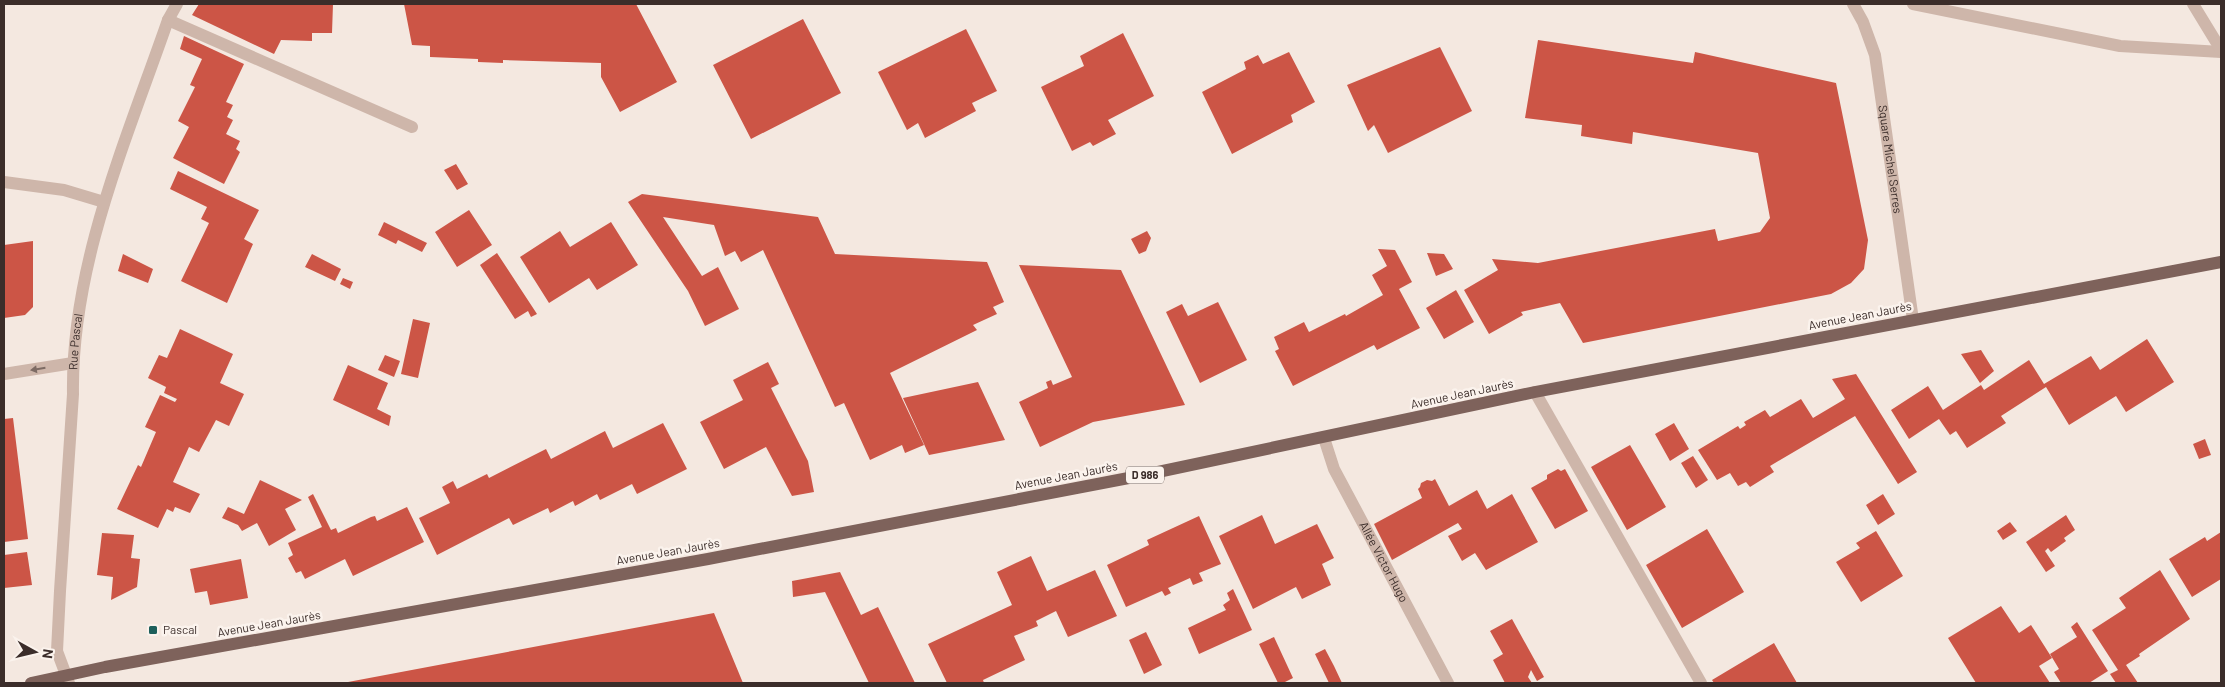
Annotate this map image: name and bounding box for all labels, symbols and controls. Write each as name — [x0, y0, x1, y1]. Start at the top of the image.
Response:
street label: Square Michel Serres — [1876, 104, 1906, 214]
street label: Avenue Jean Jaurès — [1807, 298, 1913, 332]
street label: Rue Pascal — [65, 312, 85, 370]
one-way arrow — [30, 365, 46, 373]
street label: Avenue Jean Jaurès — [1409, 375, 1515, 411]
street label: Avenue Jean Jaurès — [1013, 458, 1119, 492]
road number: D 986 — [1126, 466, 1164, 484]
street label: Allée Victor Hugo — [1357, 519, 1412, 604]
street label: Avenue Jean Jaurès — [615, 535, 721, 567]
street label: Avenue Jean Jaurès — [216, 607, 322, 639]
place label: Pascal — [163, 622, 197, 636]
marker: Pascal — [147, 624, 159, 636]
north arrow — [10, 627, 60, 677]
text: N — [39, 648, 57, 660]

